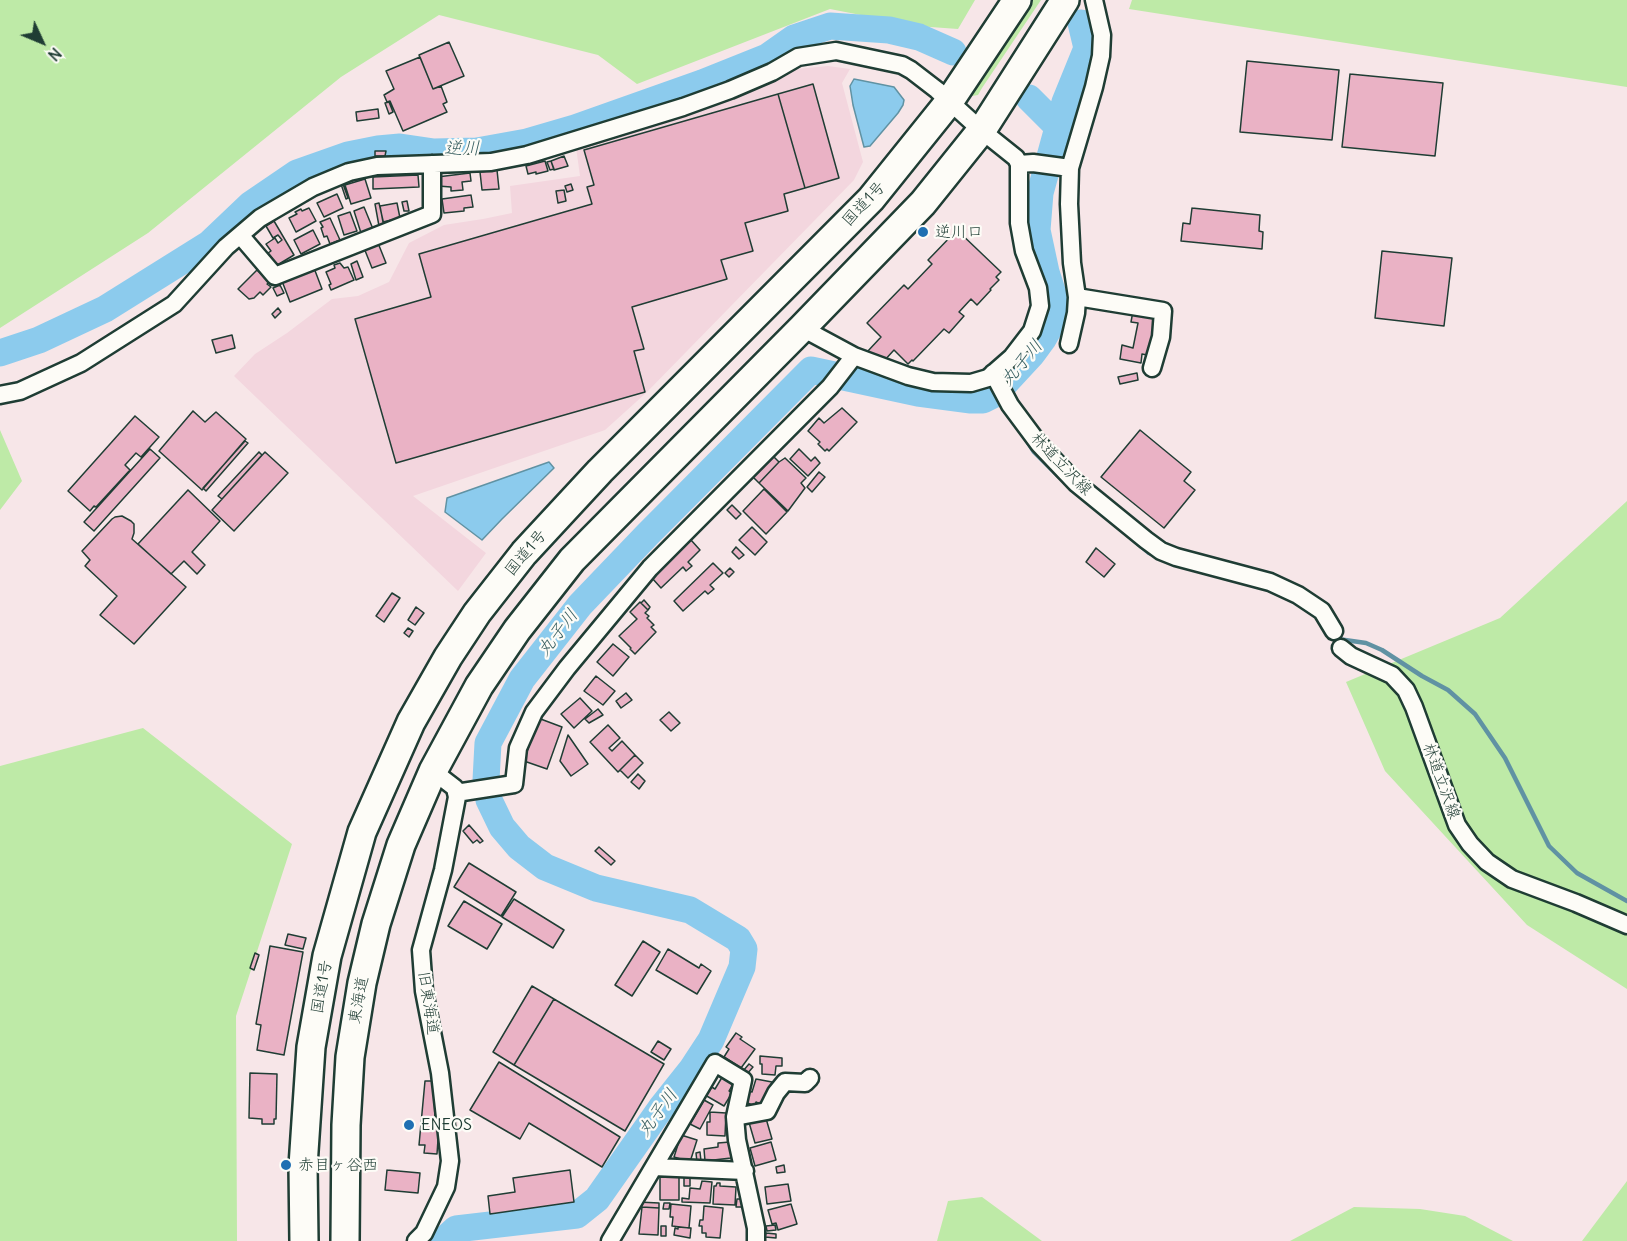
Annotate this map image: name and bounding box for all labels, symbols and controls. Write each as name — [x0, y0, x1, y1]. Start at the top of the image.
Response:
north arrow — [12, 12, 72, 72]
text: N — [44, 44, 66, 65]
water label: 逆川 — [444, 138, 480, 160]
street label: 国道1号 — [838, 178, 890, 230]
place label: 逆川口 — [935, 222, 983, 242]
marker: 逆川口 — [916, 225, 930, 239]
water label: 丸子川 — [996, 335, 1048, 391]
street label: 林道立沢線 — [1026, 429, 1096, 499]
street label: 国道1号 — [501, 526, 551, 580]
water label: 丸子川 — [533, 605, 583, 661]
street label: 林道立沢線 — [1418, 740, 1464, 822]
street label: 国道1号 — [308, 959, 336, 1015]
street label: 旧東海道 — [414, 970, 442, 1036]
street label: 東海道 — [345, 975, 373, 1025]
water label: 丸子川 — [633, 1085, 683, 1141]
place label: ENEOS — [421, 1115, 472, 1135]
marker: ENEOS — [402, 1118, 416, 1132]
place label: 赤目ヶ谷西 — [298, 1155, 378, 1175]
marker: 赤目ヶ谷西 — [279, 1158, 293, 1172]

